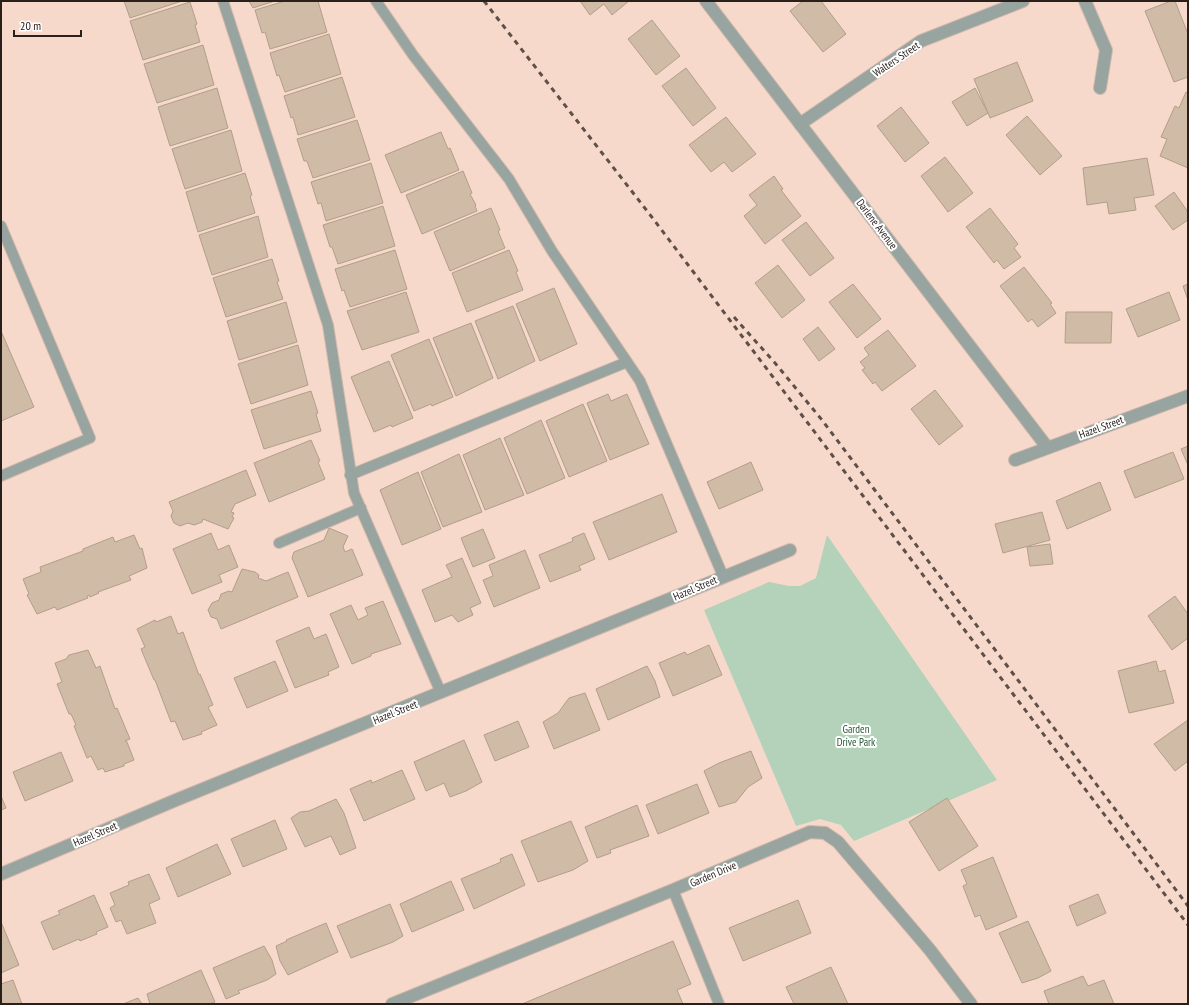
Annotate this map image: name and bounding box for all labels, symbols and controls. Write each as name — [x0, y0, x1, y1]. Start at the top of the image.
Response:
scale bar — [14, 12, 81, 38]
text: 20 m — [20, 18, 41, 33]
street label: Walters Street — [870, 38, 922, 80]
street label: Darlene Avenue — [853, 196, 901, 252]
street label: Hazel Street — [1077, 412, 1125, 442]
street label: Hazel Street — [671, 573, 719, 603]
street label: Hazel Street — [371, 697, 419, 727]
park label: Garden Drive Park — [837, 722, 876, 749]
street label: Hazel Street — [71, 819, 119, 849]
street label: Garden Drive — [688, 858, 739, 890]

